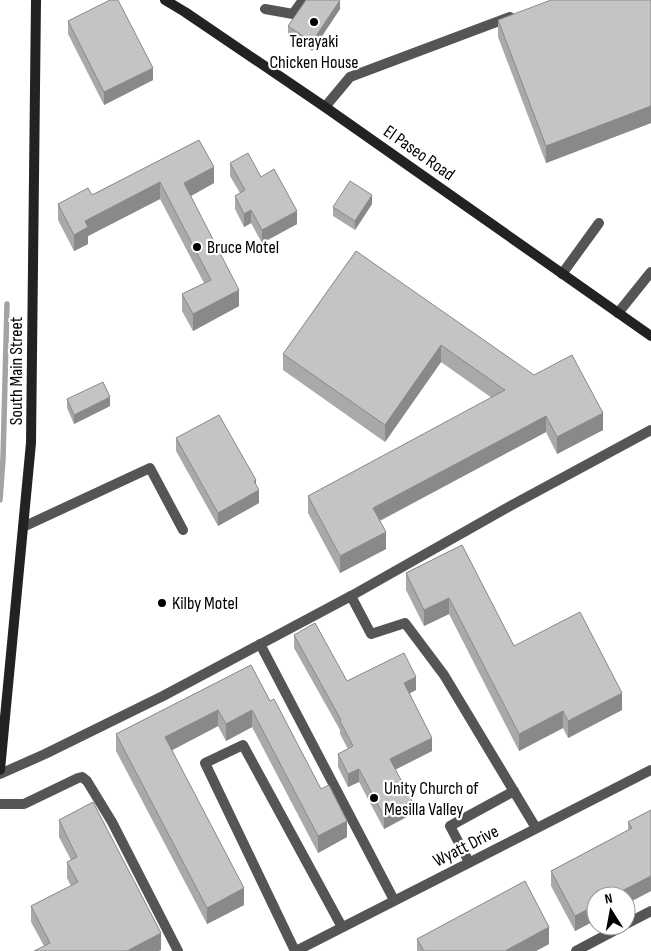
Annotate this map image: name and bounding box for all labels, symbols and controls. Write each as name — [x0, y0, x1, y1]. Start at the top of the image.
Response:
marker: Terayaki Chicken House — [308, 16, 320, 28]
place label: Terayaki Chicken House — [269, 31, 359, 73]
street label: El Paseo Road — [379, 121, 459, 185]
place label: Bruce Motel — [207, 237, 279, 258]
marker: Bruce Motel — [191, 241, 203, 253]
street label: South Main Street — [6, 316, 27, 425]
place label: Kilby Motel — [172, 593, 238, 614]
marker: Kilby Motel — [156, 597, 168, 609]
place label: Unity Church of Mesilla Valley — [384, 778, 479, 820]
marker: Unity Church of Mesilla Valley — [368, 792, 380, 804]
street label: Wyatt Drive — [430, 821, 502, 871]
north arrow — [586, 886, 636, 936]
text: N — [603, 890, 614, 908]

